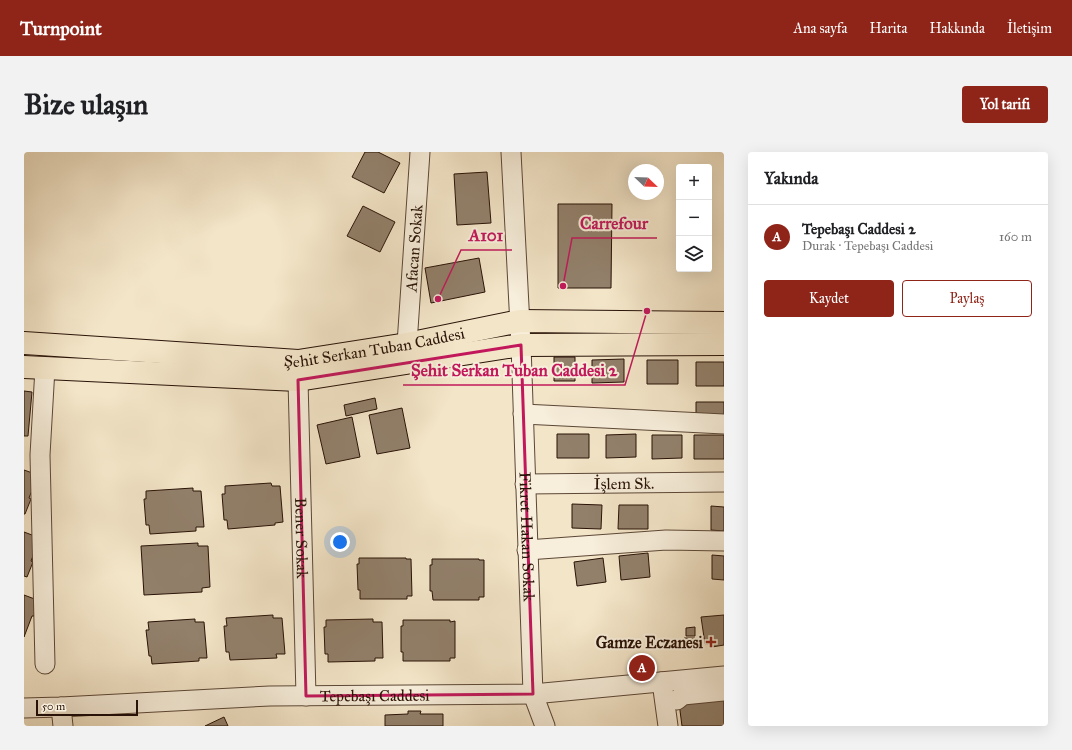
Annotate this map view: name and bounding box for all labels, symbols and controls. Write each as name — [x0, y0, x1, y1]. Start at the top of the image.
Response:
text: Turnpoint — [20, 17, 102, 40]
text: Ana sayfa — [794, 20, 847, 37]
text: Harita — [869, 20, 907, 37]
text: Hakkında — [929, 20, 985, 37]
text: İletişim — [1007, 20, 1052, 37]
button: Yol tarifi — [962, 86, 1048, 123]
text: Bize ulaşın — [24, 87, 148, 122]
north arrow — [628, 164, 664, 200]
map controls — [676, 164, 712, 272]
button: + — [676, 164, 712, 200]
text: Yakında — [764, 168, 818, 189]
button: − — [676, 200, 712, 236]
street label: Afacan Sokak — [401, 203, 426, 294]
callout: Carrefour — [572, 209, 657, 238]
text: Carrefour — [580, 213, 649, 234]
text: Tepebaşı Caddesi 2 — [802, 220, 916, 238]
callout: A101 — [461, 221, 512, 250]
text: A101 — [468, 225, 504, 246]
text: A — [773, 229, 781, 245]
text: 160 m — [999, 229, 1032, 245]
button: layers — [676, 236, 712, 272]
text: Durak · Tepebaşı Caddesi — [802, 238, 933, 254]
button: Kaydet — [764, 280, 894, 317]
button: Paylaş — [902, 280, 1032, 317]
street label: Şehit Serkan Tuban Caddesi — [283, 323, 467, 371]
callout: Şehit Serkan Tuban Caddesi 2 — [403, 356, 625, 385]
text: Şehit Serkan Tuban Caddesi 2 — [411, 360, 618, 381]
street label: Fikret Hakan Sokak — [515, 471, 539, 602]
street label: İşlem Sk. — [594, 473, 654, 493]
street label: Bener Sokak — [291, 497, 312, 579]
your location — [330, 532, 350, 552]
place label: Gamze Eczanesi — [596, 633, 704, 652]
marker: Gamze Eczanesi — [706, 637, 716, 647]
pin: A — [629, 653, 655, 683]
street label: Tepebaşı Caddesi — [320, 686, 430, 706]
scale bar — [36, 698, 138, 717]
text: 50 m — [42, 700, 65, 713]

